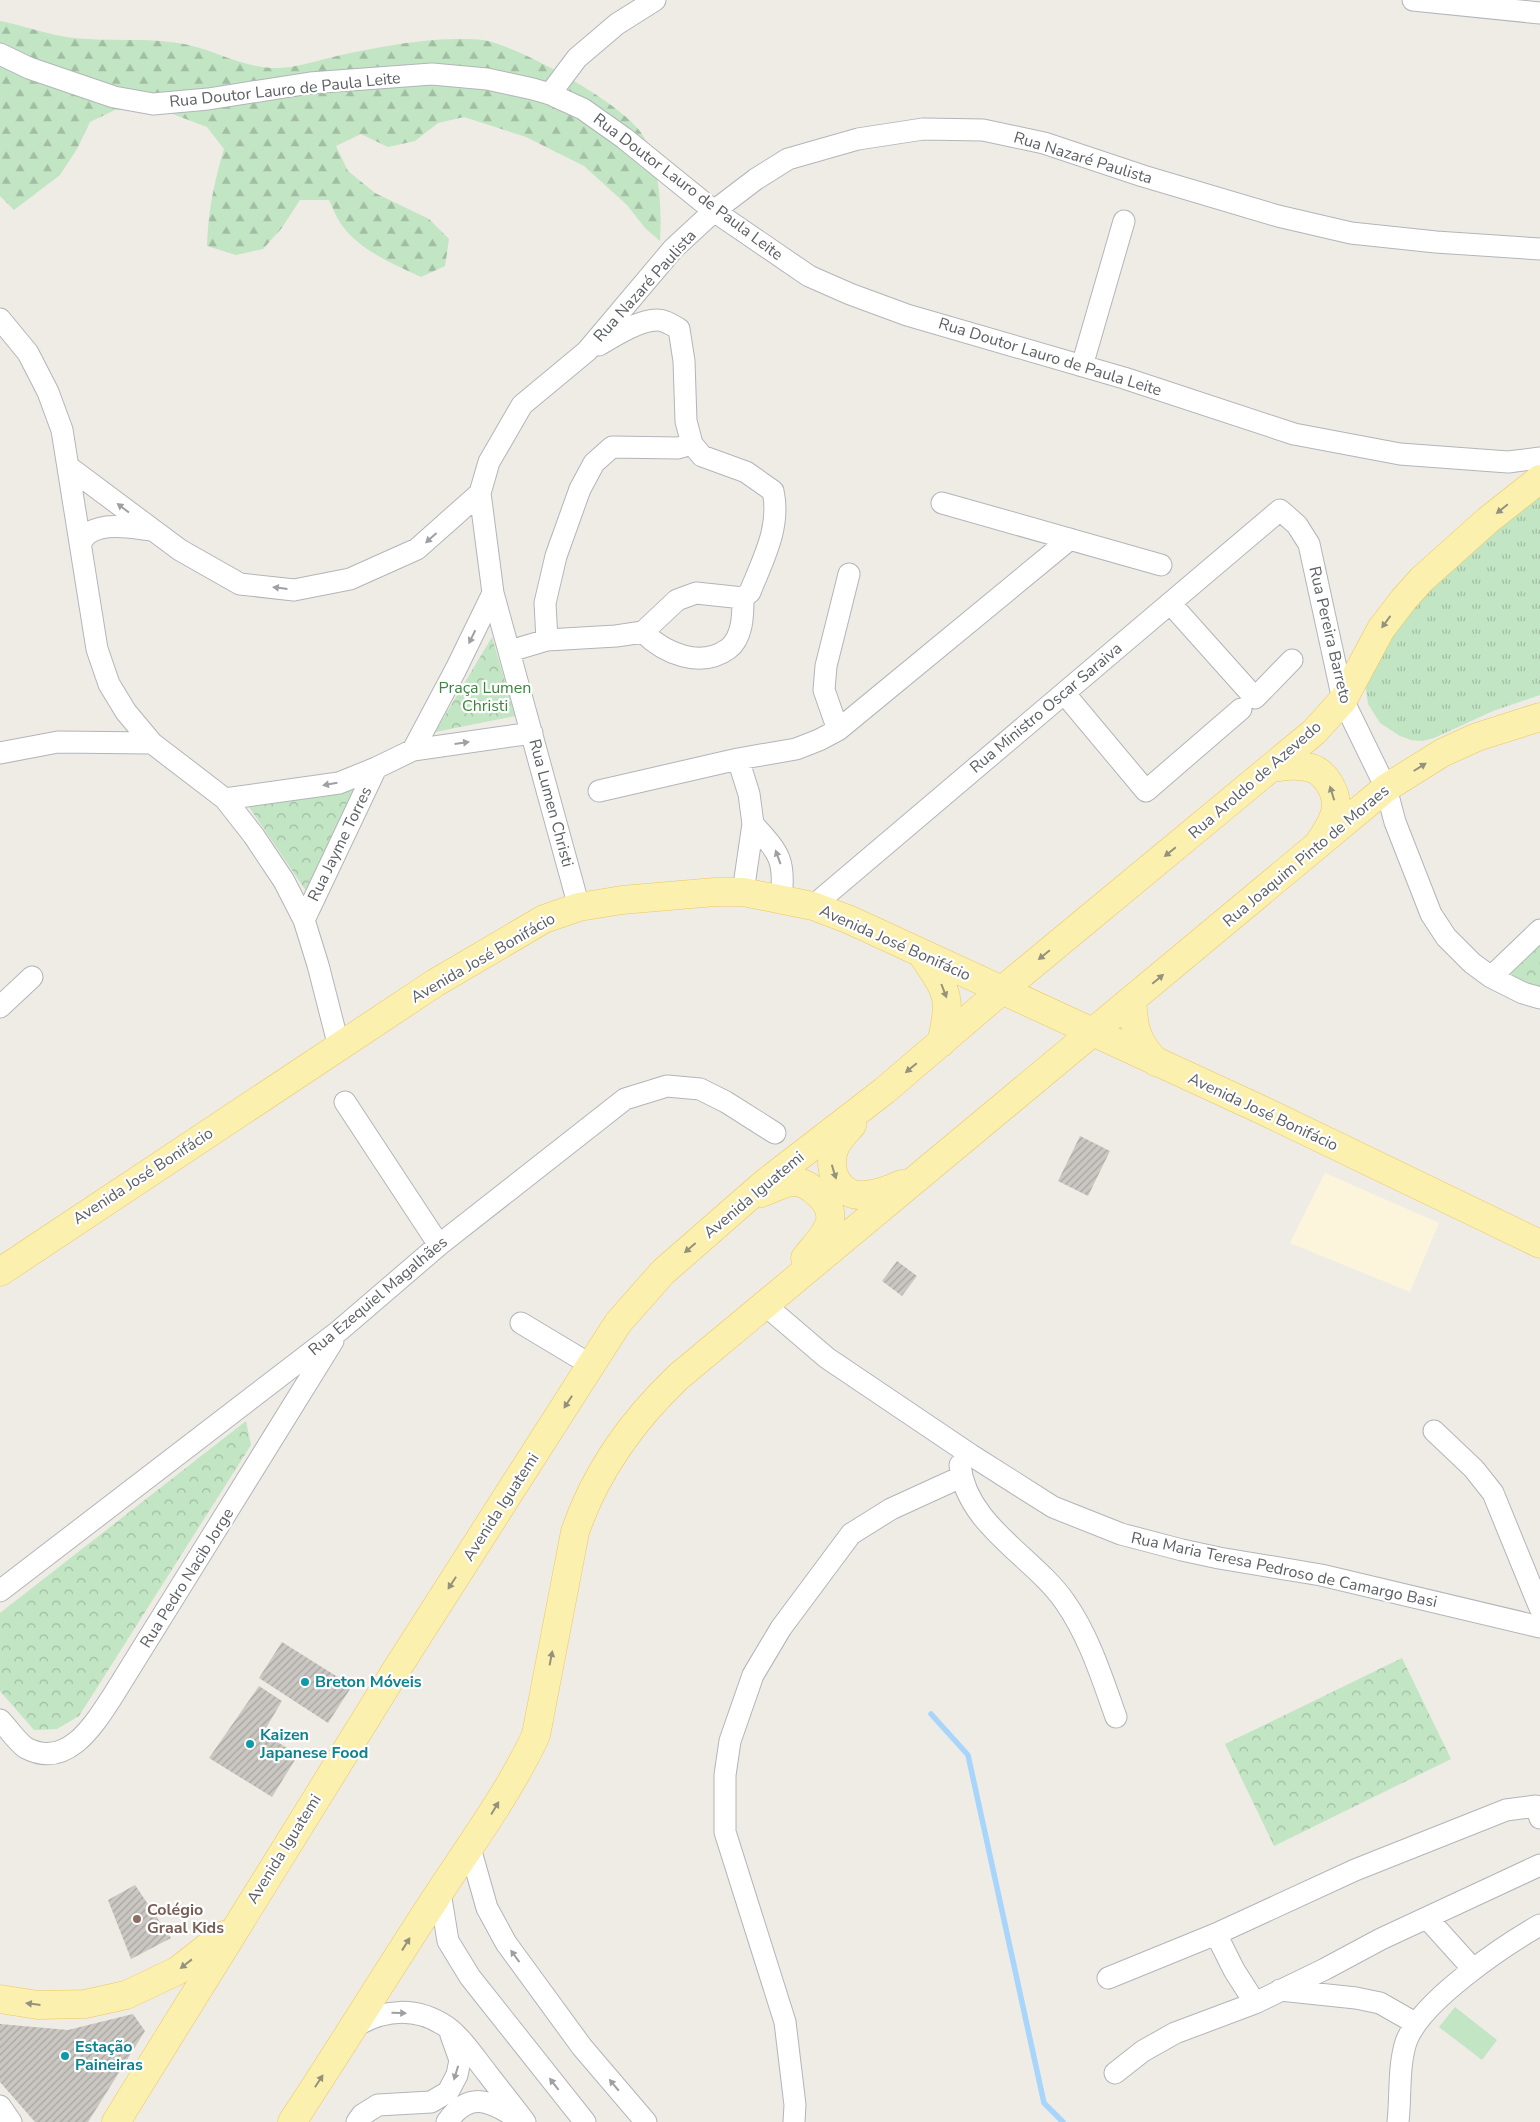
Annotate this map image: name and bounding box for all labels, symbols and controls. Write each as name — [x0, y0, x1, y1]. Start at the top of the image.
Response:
street label: Rua Doutor Lauro de Paula Leite — [168, 67, 402, 113]
street label: Rua Doutor Lauro de Paula Leite — [589, 108, 787, 266]
street label: Rua Nazaré Paulista — [1011, 126, 1155, 190]
street label: Rua Nazaré Paulista — [589, 225, 701, 347]
street label: Rua Doutor Lauro de Paula Leite — [936, 313, 1164, 401]
one-way arrow — [117, 502, 130, 513]
one-way arrow — [1496, 504, 1509, 515]
one-way arrow — [425, 532, 437, 544]
street label: Rua Pereira Barreto — [1304, 564, 1357, 706]
one-way arrow — [272, 584, 288, 592]
one-way arrow — [1381, 615, 1391, 629]
one-way arrow — [468, 629, 476, 644]
street label: Rua Ministro Oscar Saraiva — [965, 638, 1127, 778]
park label: Praça Lumen Christi — [439, 677, 531, 717]
street label: Rua Aroldo de Azevedo — [1184, 716, 1326, 844]
street label: Rua Lumen Christi — [523, 737, 579, 869]
one-way arrow — [454, 739, 470, 747]
one-way arrow — [1413, 762, 1426, 772]
street label: Rua Joaquim Pinto de Moraes — [1218, 780, 1394, 932]
one-way arrow — [322, 781, 338, 789]
street label: Rua Jayme Torres — [303, 783, 377, 905]
one-way arrow — [1328, 785, 1336, 800]
one-way arrow — [1163, 847, 1176, 858]
one-way arrow — [774, 849, 782, 864]
street label: Avenida José Bonifácio — [816, 900, 974, 986]
street label: Avenida José Bonifácio — [407, 908, 559, 1008]
one-way arrow — [1038, 950, 1051, 961]
one-way arrow — [1151, 974, 1164, 985]
one-way arrow — [940, 984, 948, 999]
one-way arrow — [905, 1063, 918, 1074]
street label: Avenida José Bonifácio — [1184, 1068, 1342, 1157]
street label: Avenida José Bonifácio — [69, 1122, 218, 1230]
street label: Avenida Iguatemi — [699, 1146, 809, 1244]
one-way arrow — [830, 1165, 838, 1180]
street label: Rua Ezequiel Magalhães — [304, 1231, 452, 1361]
one-way arrow — [684, 1242, 696, 1253]
one-way arrow — [563, 1395, 572, 1408]
street label: Avenida Iguatemi — [458, 1449, 544, 1565]
street label: Rua Pedro Nacib Jorge — [135, 1504, 239, 1652]
street label: Rua Maria Teresa Pedroso de Camargo Basi — [1129, 1527, 1439, 1613]
one-way arrow — [447, 1576, 457, 1590]
one-way arrow — [548, 1650, 556, 1666]
place label: Breton Móveis — [315, 1671, 422, 1693]
marker: Breton Móveis — [299, 1676, 311, 1688]
place label: Kaizen Japanese Food — [259, 1724, 368, 1764]
marker: Kaizen Japanese Food — [244, 1738, 256, 1750]
street label: Avenida Iguatemi — [242, 1790, 326, 1908]
one-way arrow — [490, 1801, 499, 1814]
place label: Colégio Graal Kids — [147, 1899, 224, 1939]
marker: Colégio Graal Kids — [131, 1913, 143, 1925]
one-way arrow — [402, 1938, 411, 1951]
one-way arrow — [510, 1949, 520, 1963]
one-way arrow — [180, 1959, 193, 1970]
one-way arrow — [24, 2000, 40, 2008]
one-way arrow — [391, 2009, 407, 2017]
place label: Estação Paineiras — [75, 2036, 143, 2076]
marker: Estação Paineiras — [59, 2050, 71, 2062]
one-way arrow — [452, 2066, 460, 2081]
one-way arrow — [314, 2074, 323, 2088]
one-way arrow — [549, 2078, 560, 2091]
one-way arrow — [608, 2079, 620, 2091]

